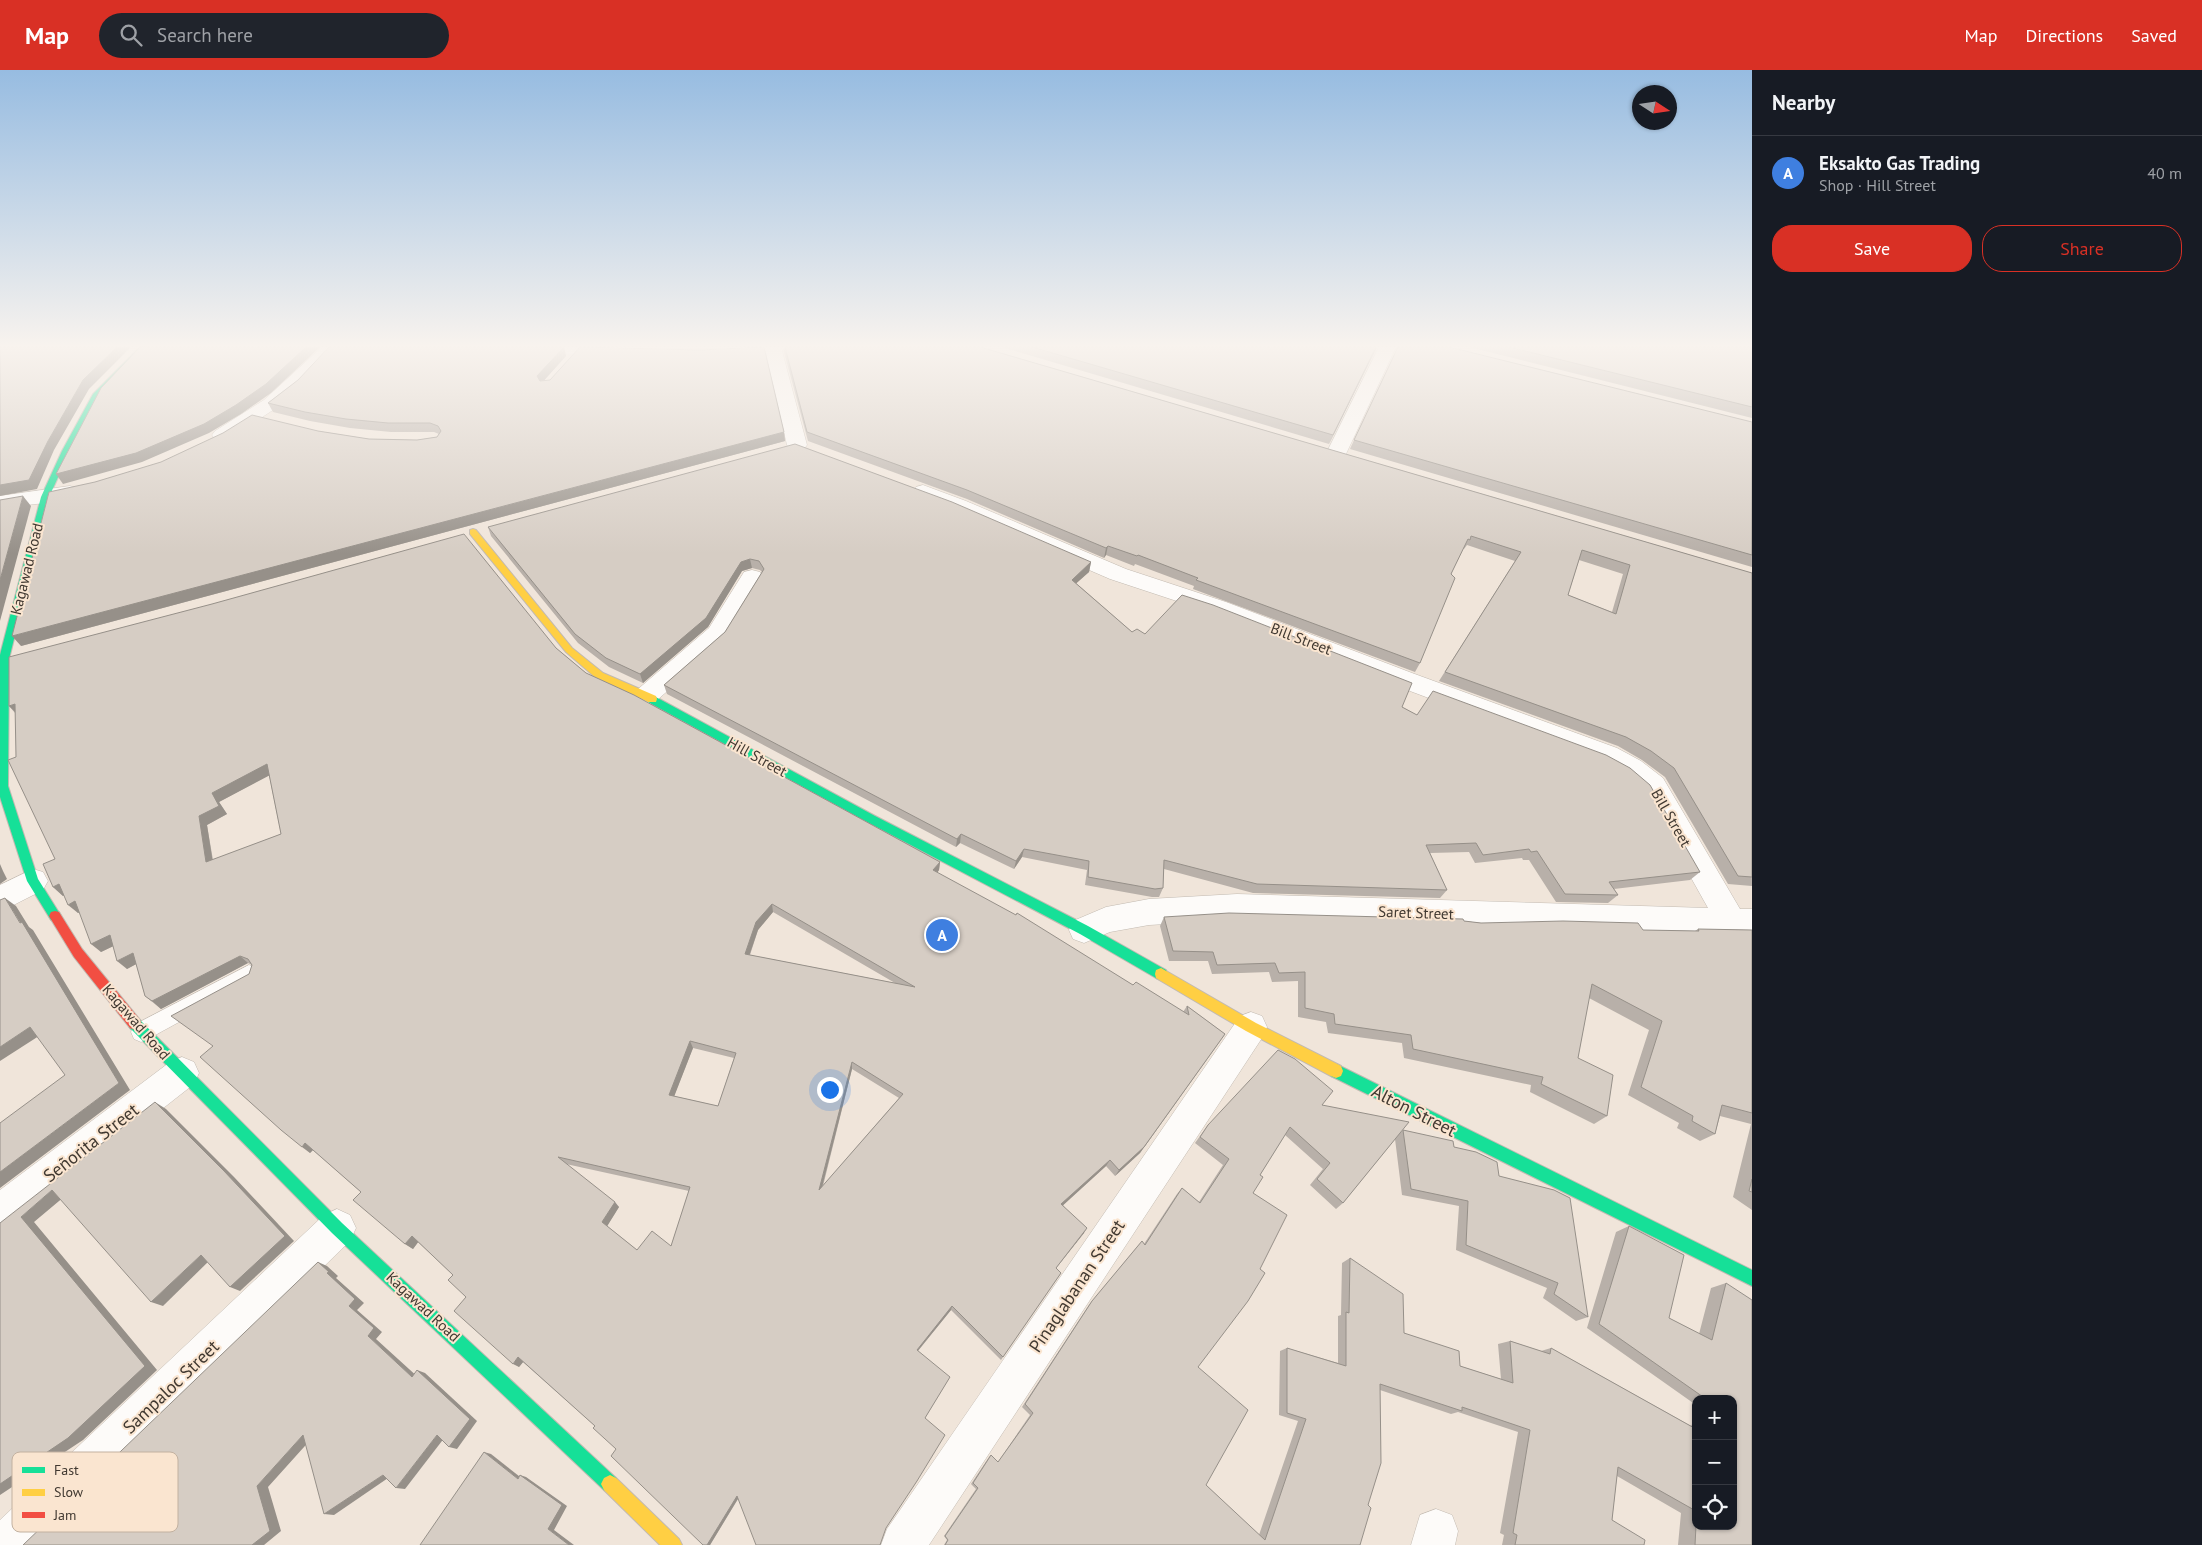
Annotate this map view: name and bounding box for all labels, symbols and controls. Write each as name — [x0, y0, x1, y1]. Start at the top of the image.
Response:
search box — [99, 13, 449, 58]
text: Map — [25, 20, 69, 51]
icon: search — [117, 21, 145, 49]
text: Search here — [157, 23, 253, 47]
text: Map — [1965, 24, 1997, 47]
text: Directions — [2025, 24, 2103, 47]
text: Saved — [2131, 24, 2177, 47]
north arrow — [1632, 85, 1677, 130]
text: Nearby — [1772, 89, 1835, 116]
text: Eksakto Gas Trading — [1819, 151, 1980, 175]
text: A — [1783, 163, 1793, 183]
text: 40 m — [2147, 163, 2182, 183]
text: Shop · Hill Street — [1819, 175, 1936, 195]
button: Save — [1772, 225, 1972, 272]
button: Share — [1982, 225, 2182, 272]
street label: Kagawad Road — [6, 521, 47, 617]
street label: Bill Street — [1268, 618, 1334, 659]
street label: Hill Street — [724, 732, 790, 781]
street label: Bill Street — [1647, 785, 1696, 850]
street label: Saret Street — [1378, 902, 1454, 923]
pin: A — [926, 916, 958, 954]
street label: Kagawad Road — [98, 980, 174, 1063]
your location — [817, 1077, 843, 1103]
street label: Alton Street — [1368, 1079, 1460, 1142]
street label: Señorita Street — [38, 1098, 143, 1187]
street label: Pinaglabanan Street — [1024, 1215, 1130, 1357]
street label: Kagawad Road — [382, 1268, 464, 1346]
street label: Sampaloc Street — [118, 1335, 224, 1438]
map controls — [1692, 1395, 1737, 1530]
button: + — [1692, 1395, 1737, 1440]
button: − — [1692, 1440, 1737, 1485]
legend — [12, 1452, 178, 1532]
text: Fast — [54, 1461, 79, 1479]
text: Slow — [54, 1483, 84, 1501]
button: locate — [1692, 1485, 1737, 1530]
text: Jam — [53, 1506, 76, 1524]

